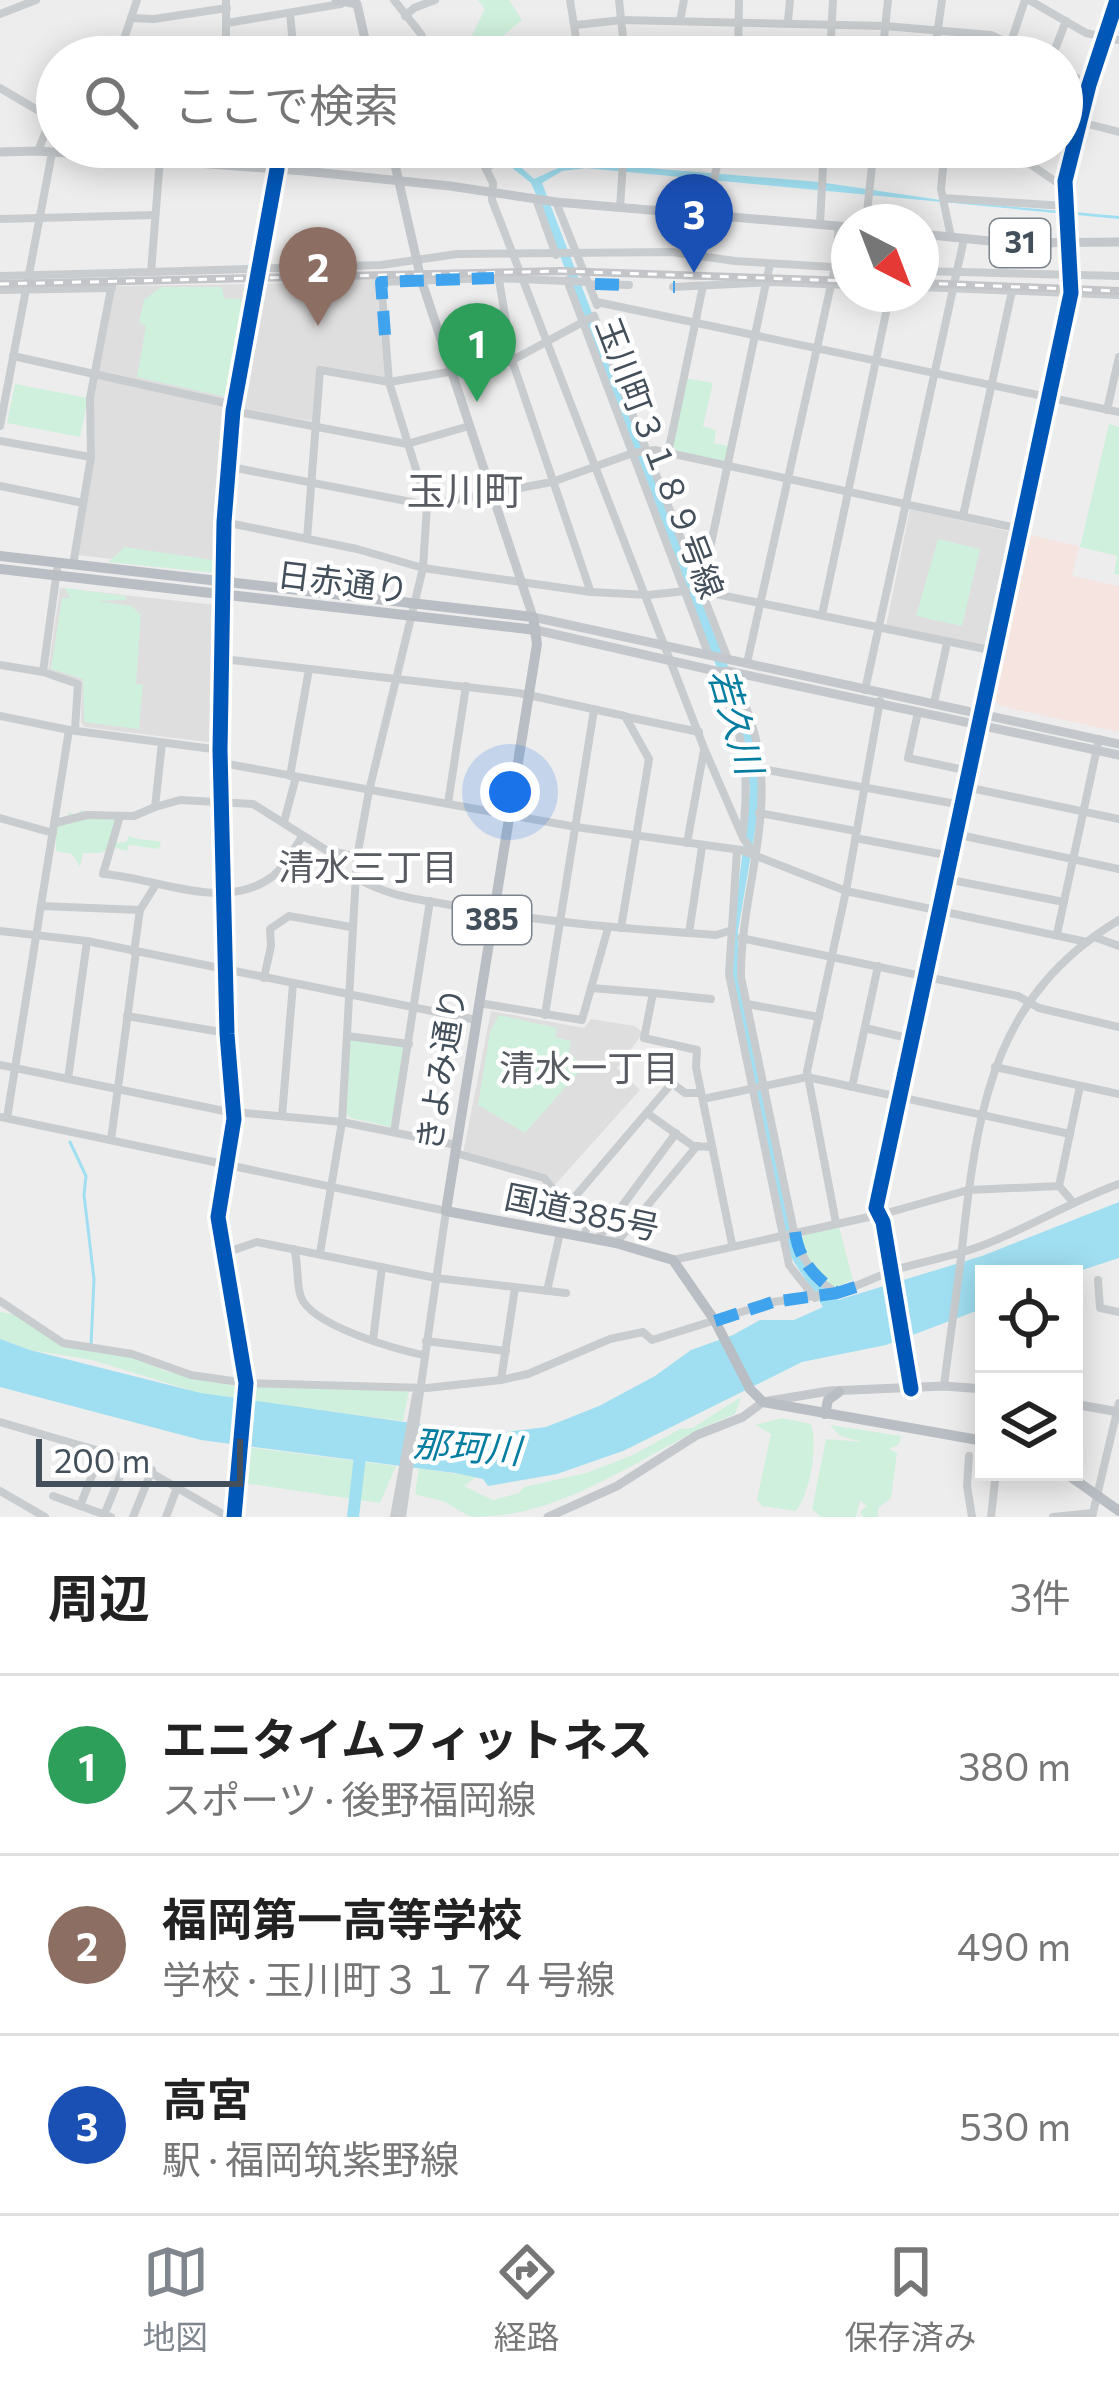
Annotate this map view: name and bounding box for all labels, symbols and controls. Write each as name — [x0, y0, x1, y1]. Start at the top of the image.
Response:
search box — [36, 36, 1083, 168]
icon: search — [78, 69, 144, 135]
text: ここで検索 — [174, 76, 399, 131]
pin: 3 — [655, 174, 733, 273]
north arrow — [831, 204, 939, 312]
road number: 31 — [990, 219, 1050, 267]
pin: 2 — [279, 227, 357, 326]
pin: 1 — [438, 303, 516, 402]
street label: 玉川町３１８９号線 — [589, 311, 734, 603]
district label: 玉川町 — [406, 465, 524, 513]
street label: 日赤通り — [275, 552, 411, 609]
water label: 若久川 — [702, 662, 775, 782]
your location — [480, 762, 540, 822]
district label: 清水三丁目 — [278, 843, 458, 887]
road number: 385 — [453, 896, 531, 944]
street label: きよみ通り — [406, 984, 473, 1153]
district label: 清水一丁目 — [499, 1044, 679, 1088]
street label: 国道385号 — [501, 1174, 663, 1247]
map controls — [975, 1265, 1083, 1481]
button: locate — [975, 1265, 1083, 1373]
button: layers — [975, 1373, 1083, 1481]
water label: 那珂川 — [412, 1419, 527, 1471]
scale bar — [36, 1433, 243, 1486]
text: 200 m — [54, 1439, 150, 1480]
text: 周辺 — [48, 1565, 150, 1628]
text: 3件 — [1010, 1572, 1071, 1620]
text: エニタイムフィットネス — [162, 1710, 653, 1765]
text: 1 — [78, 1741, 96, 1789]
text: 380 m — [958, 1741, 1071, 1789]
text: スポーツ · 後野福岡線 — [162, 1774, 536, 1822]
text: 福岡第一高等学校 — [162, 1890, 522, 1945]
text: 2 — [76, 1921, 98, 1969]
text: 490 m — [957, 1921, 1071, 1969]
text: 学校 · 玉川町３１７４号線 — [162, 1954, 615, 2002]
text: 高宮 — [162, 2070, 252, 2125]
text: 3 — [76, 2101, 98, 2149]
text: 530 m — [959, 2101, 1071, 2149]
text: 駅 · 福岡筑紫野線 — [162, 2134, 459, 2182]
tab: 地図 — [143, 2239, 209, 2359]
tab: 経路 — [494, 2239, 560, 2359]
tab: 保存済み — [845, 2239, 977, 2359]

